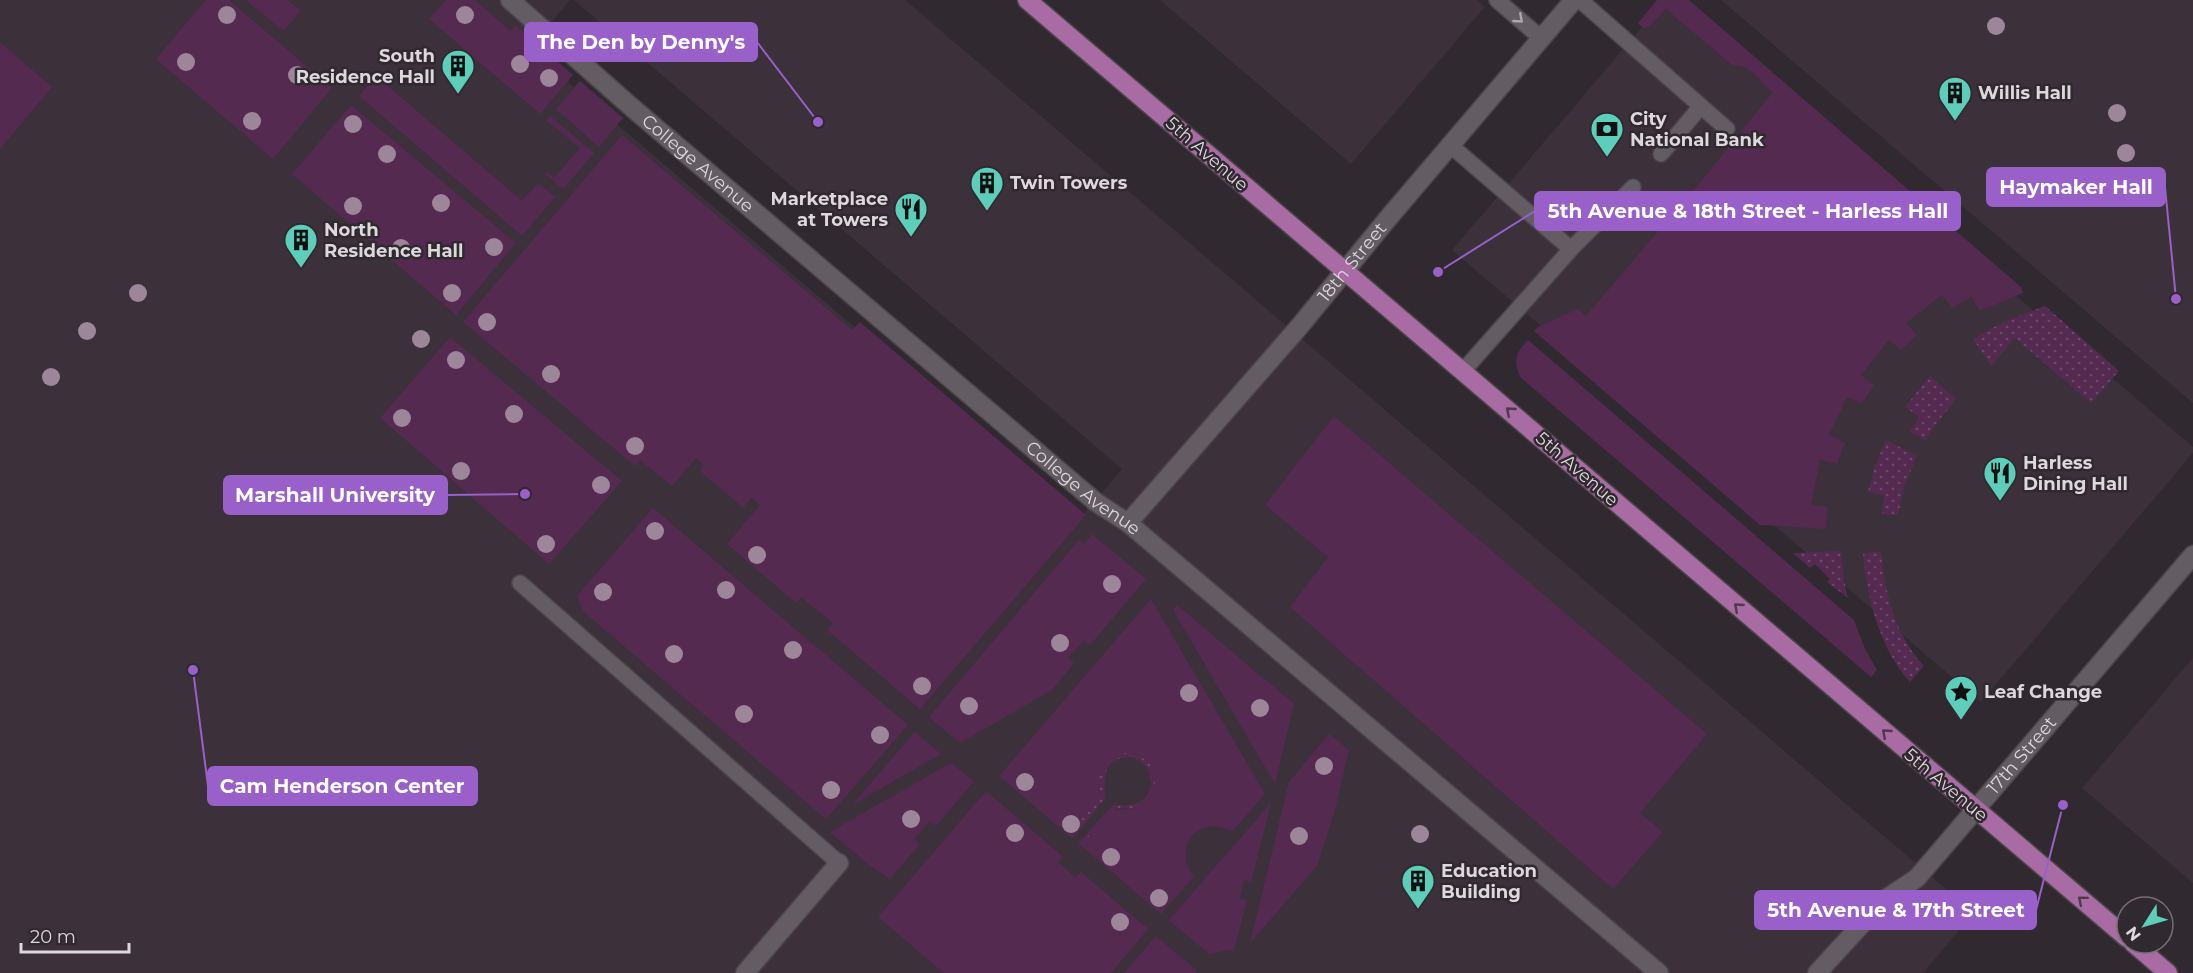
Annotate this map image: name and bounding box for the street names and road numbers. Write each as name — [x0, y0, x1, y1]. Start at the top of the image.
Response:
street label: College Avenue — [637, 110, 758, 217]
street label: 5th Avenue — [1161, 112, 1253, 196]
street label: 18th Street — [1313, 218, 1391, 306]
street label: 5th Avenue — [1531, 427, 1623, 511]
street label: College Avenue — [1021, 436, 1145, 540]
street label: 17th Street — [1982, 712, 2061, 799]
street label: 5th Avenue — [1900, 744, 1992, 826]

